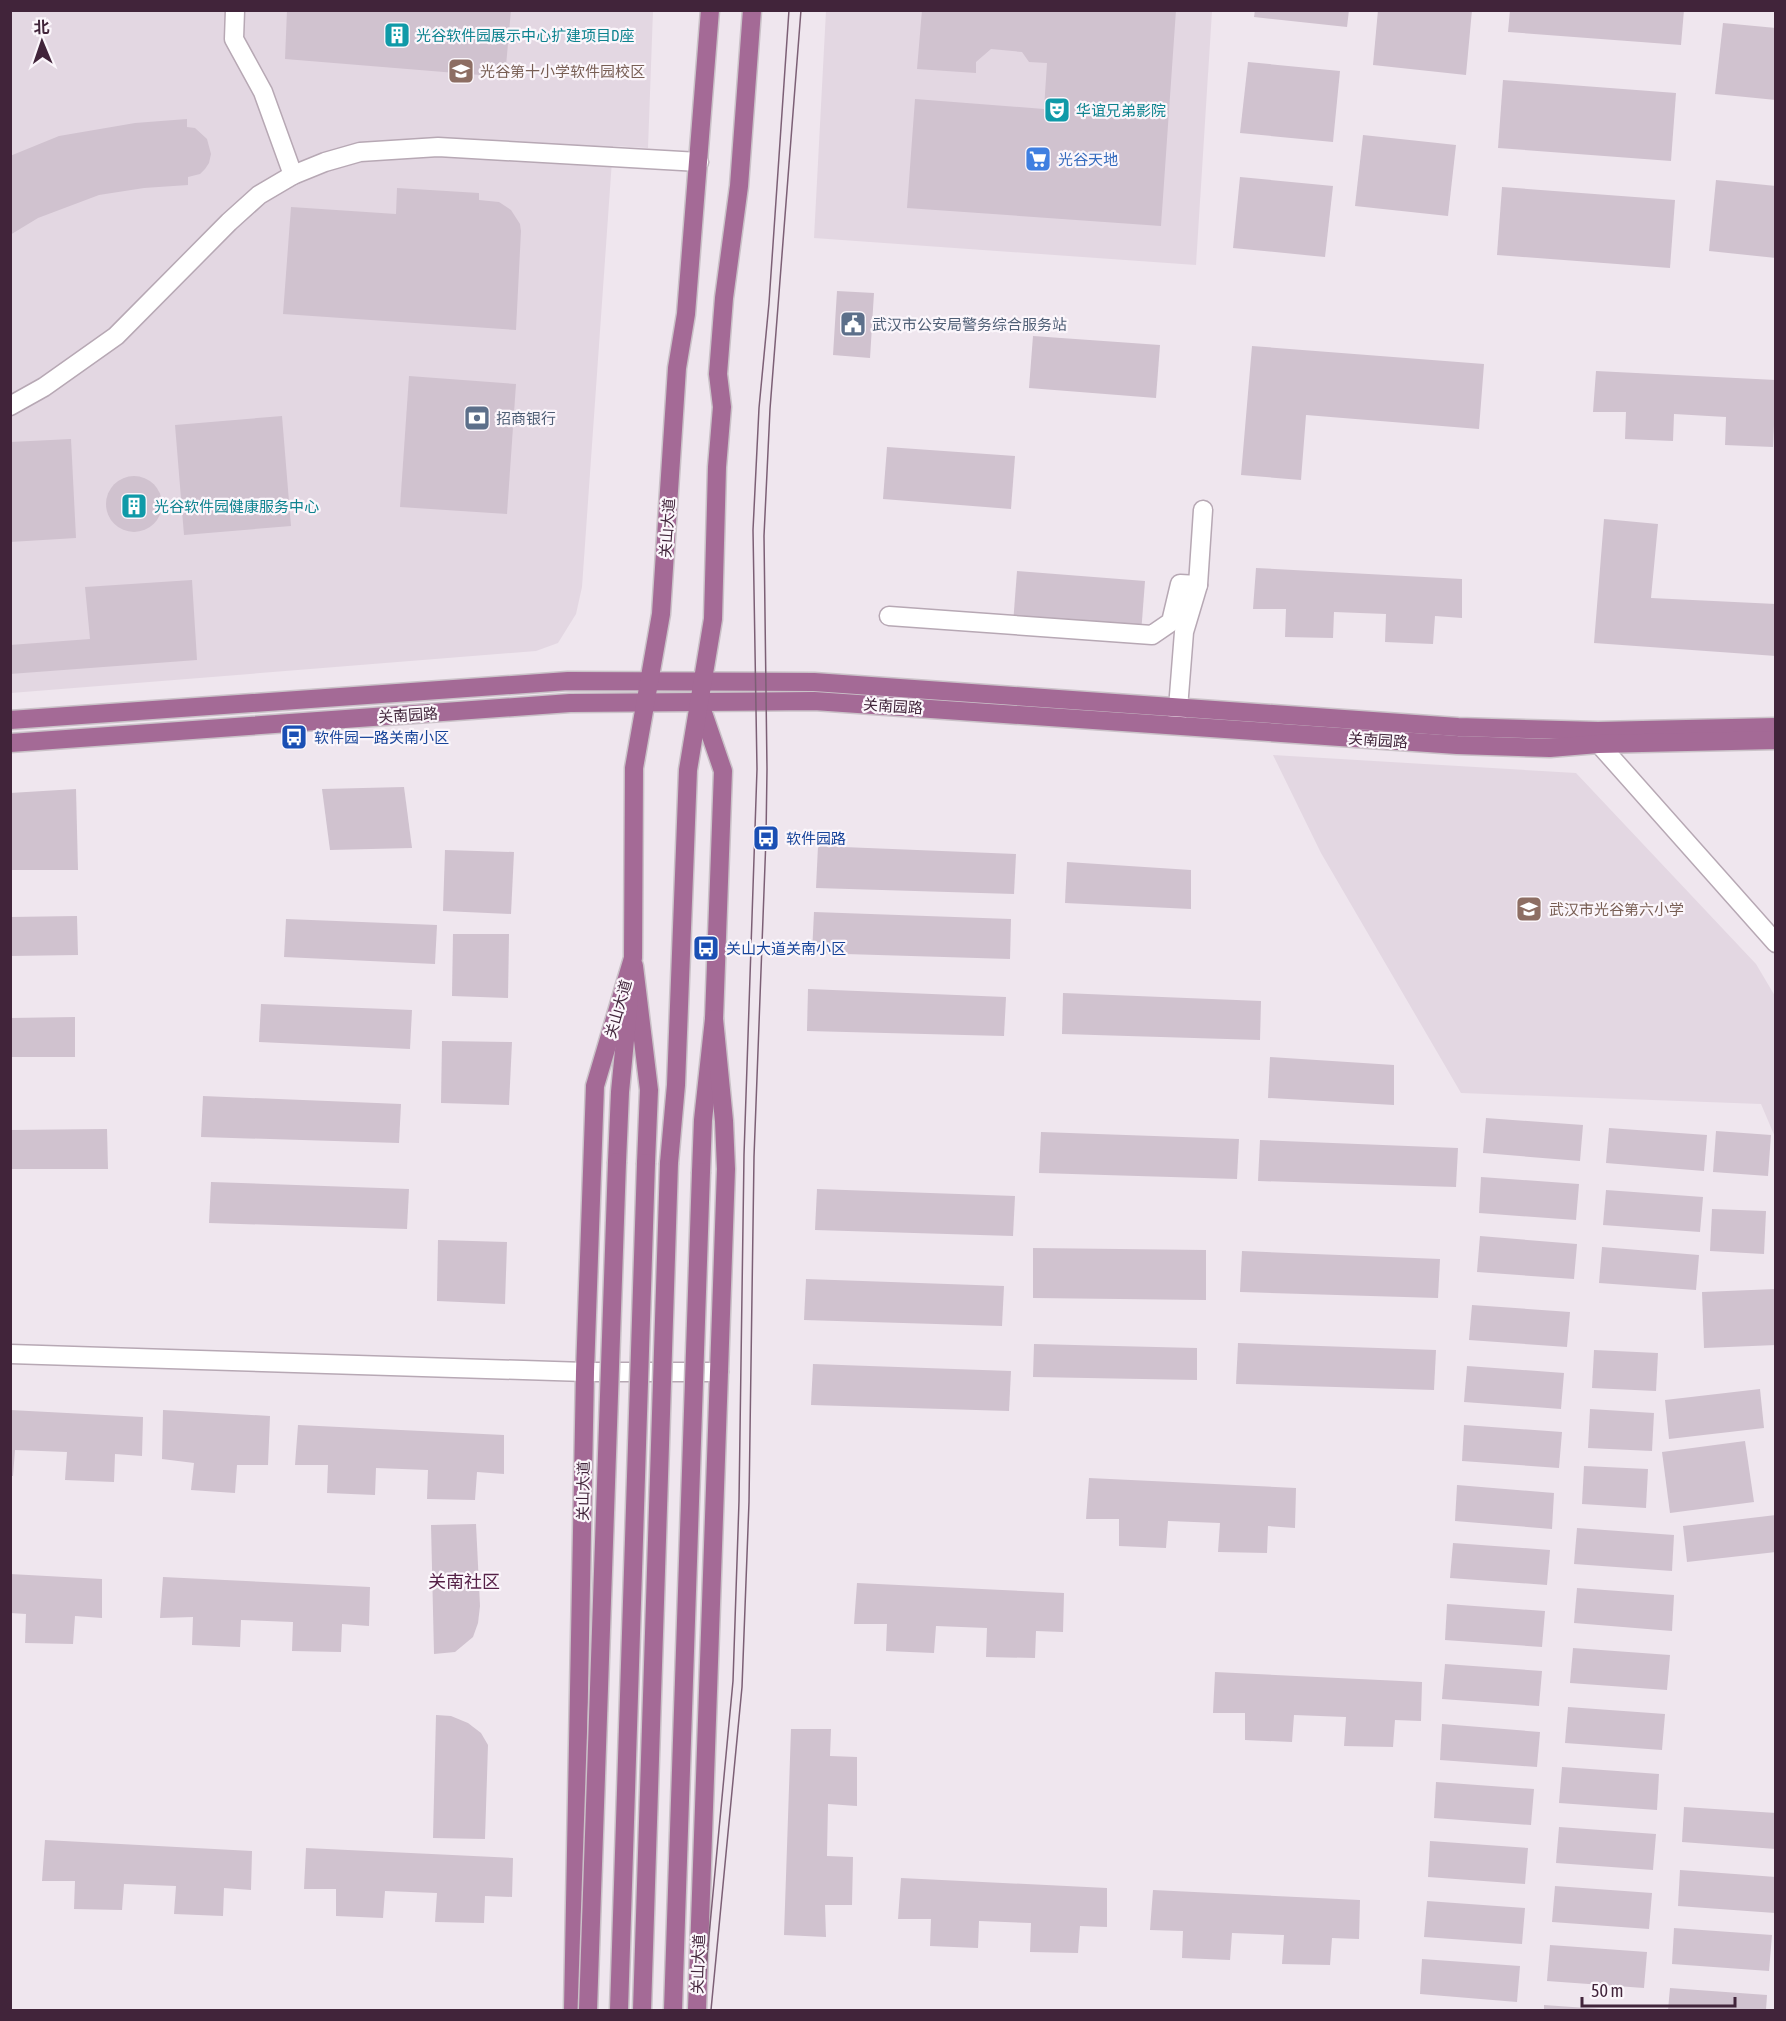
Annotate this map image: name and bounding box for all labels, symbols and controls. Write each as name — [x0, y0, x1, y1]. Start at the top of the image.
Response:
north arrow — [12, 12, 72, 72]
text: 北 — [33, 18, 50, 36]
building icon: 光谷软件园展示中心扩建项目D座 — [382, 20, 412, 50]
place label: 光谷软件园展示中心扩建项目D座 — [416, 27, 634, 44]
school or university icon: 光谷第十小学软件园校区 — [446, 56, 476, 86]
place label: 光谷第十小学软件园校区 — [480, 63, 645, 80]
theatre icon: 华谊兄弟影院 — [1042, 95, 1072, 125]
place label: 华谊兄弟影院 — [1076, 102, 1166, 119]
supermarket icon: 光谷天地 — [1023, 144, 1053, 174]
place label: 光谷天地 — [1058, 151, 1118, 168]
public building icon: 武汉市公安局警务综合服务站 — [838, 309, 868, 339]
place label: 武汉市公安局警务综合服务站 — [872, 316, 1067, 333]
bank icon: 招商银行 — [462, 403, 492, 433]
place label: 招商银行 — [496, 410, 556, 427]
building icon: 光谷软件园健康服务中心 — [119, 491, 149, 521]
street label: 关山大道 — [656, 497, 678, 559]
place label: 光谷软件园健康服务中心 — [154, 498, 319, 515]
street label: 关南园路 — [862, 695, 924, 717]
street label: 关南园路 — [377, 704, 439, 726]
bus stop icon: 软件园一路关南小区 — [279, 722, 309, 752]
place label: 软件园一路关南小区 — [314, 729, 449, 746]
street label: 关南园路 — [1347, 729, 1409, 751]
bus stop icon: 软件园路 — [751, 823, 781, 853]
place label: 软件园路 — [786, 830, 846, 847]
school or university icon: 武汉市光谷第六小学 — [1514, 894, 1544, 924]
place label: 武汉市光谷第六小学 — [1549, 901, 1684, 918]
bus stop icon: 关山大道关南小区 — [691, 933, 721, 963]
place label: 关山大道关南小区 — [726, 940, 846, 957]
street label: 关山大道 — [602, 978, 634, 1040]
street label: 关山大道 — [574, 1461, 592, 1521]
district label: 关南社区 — [428, 1571, 500, 1592]
street label: 关山大道 — [688, 1934, 708, 1994]
scale bar — [1582, 1970, 1735, 2008]
text: 50 m — [1591, 1980, 1623, 2001]

